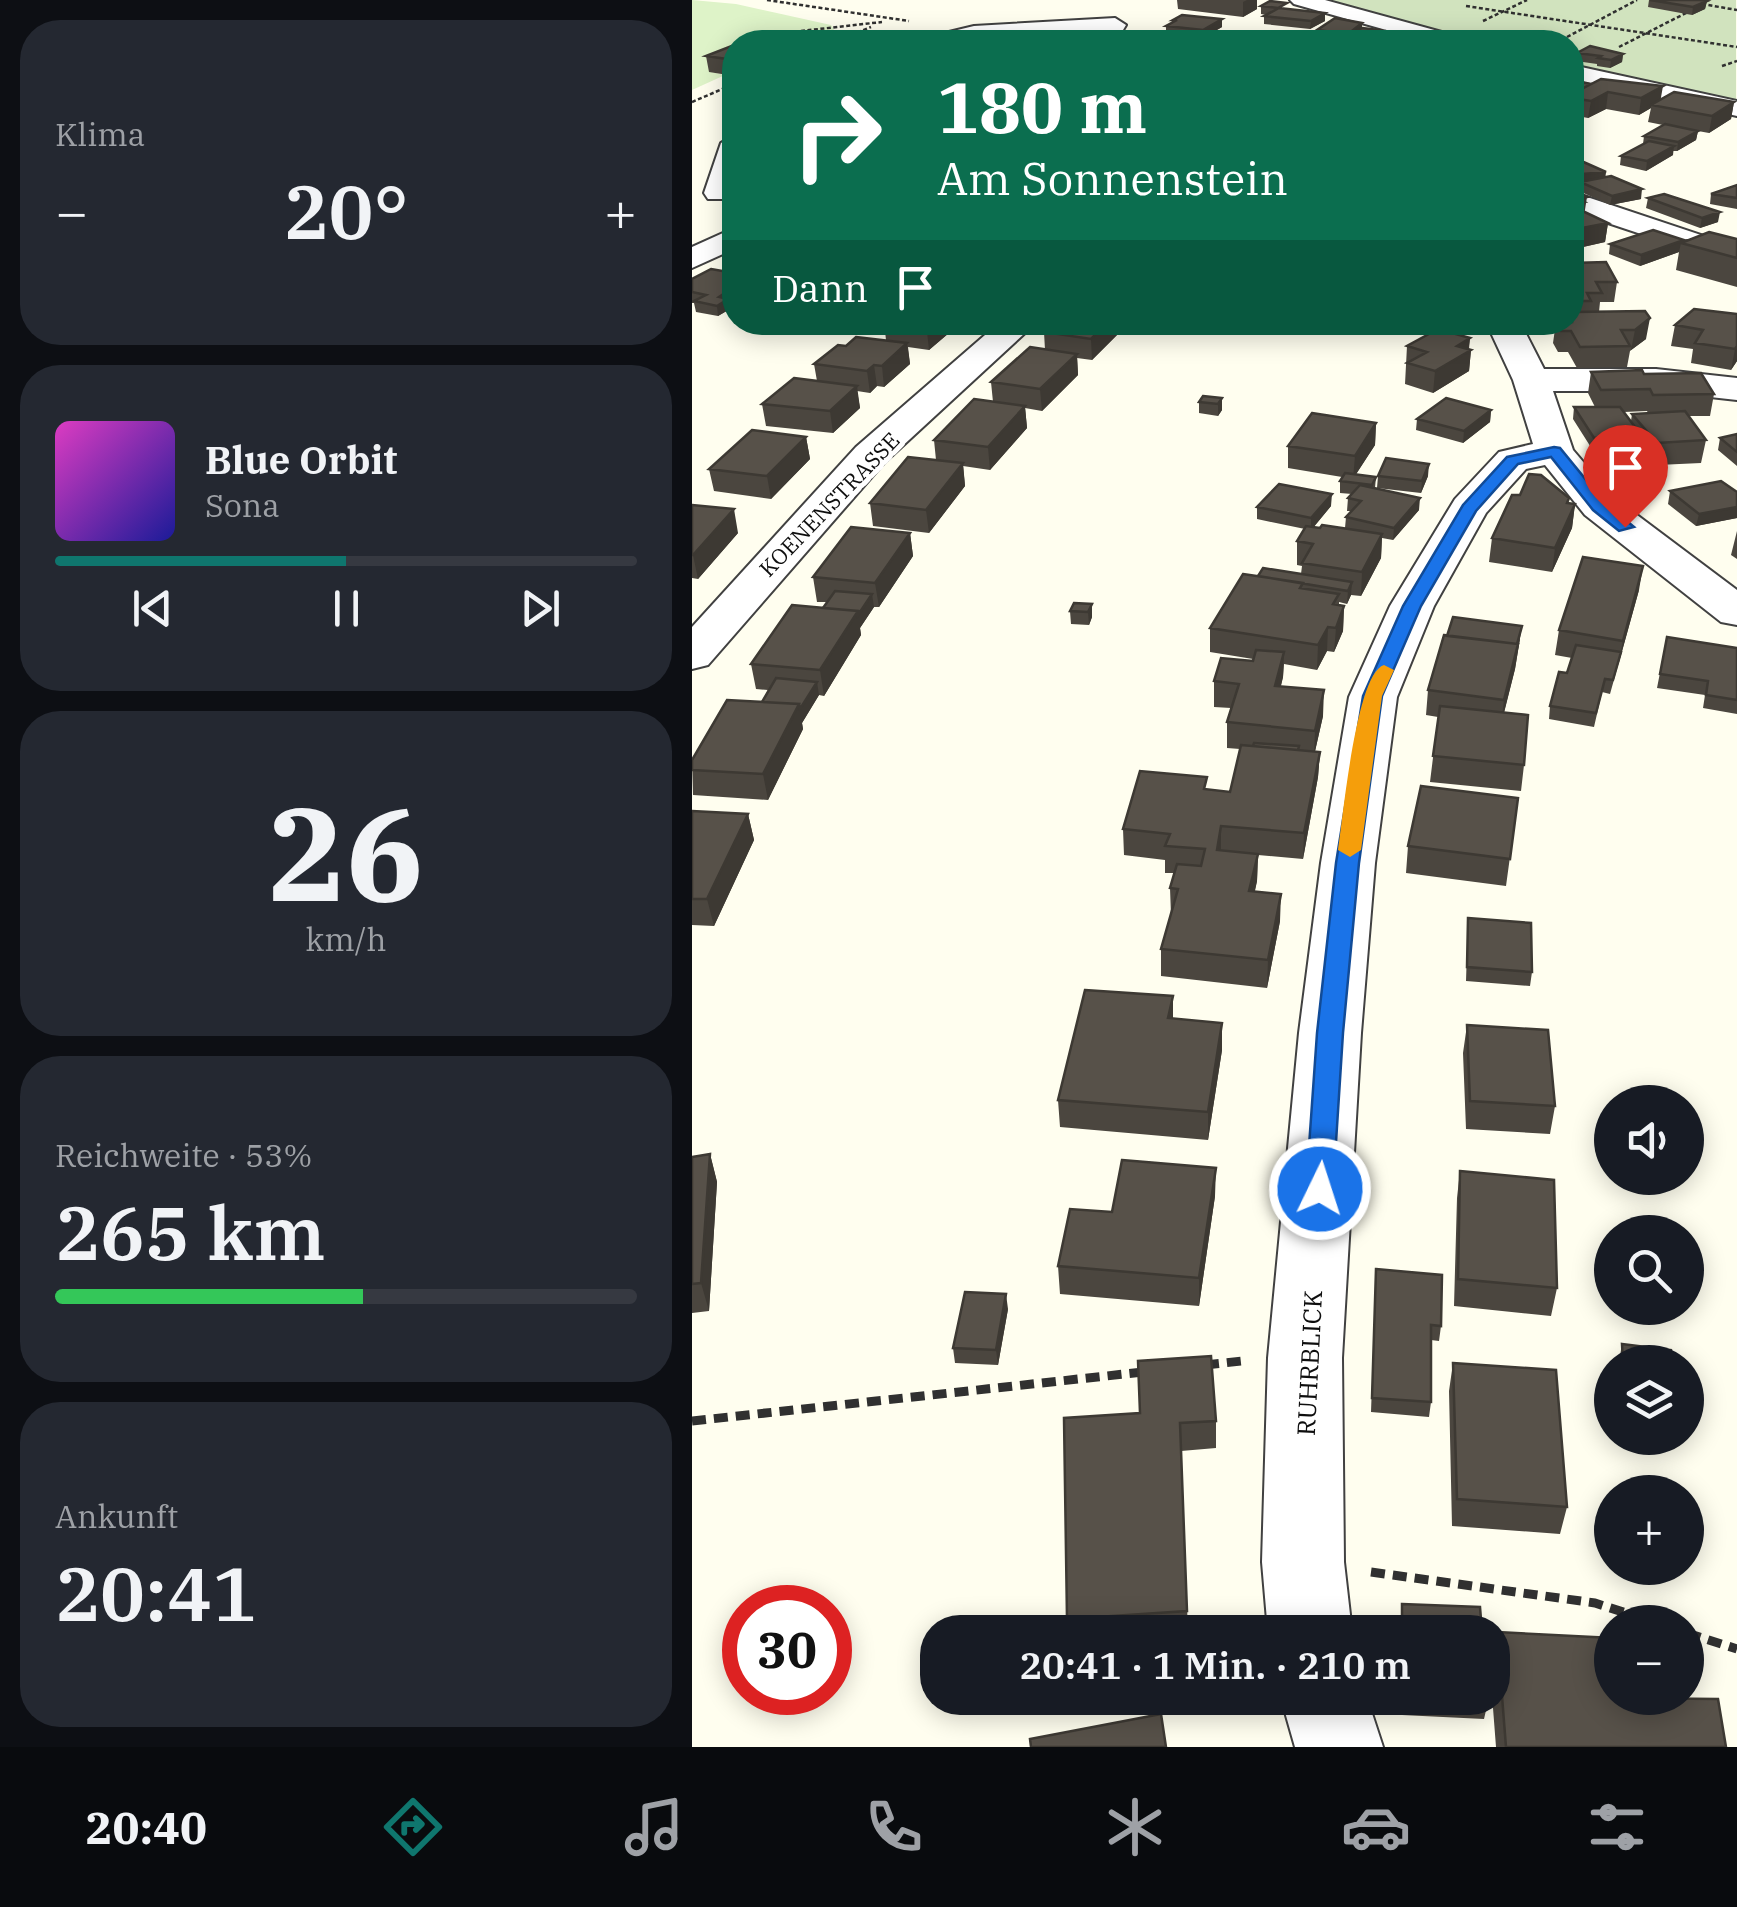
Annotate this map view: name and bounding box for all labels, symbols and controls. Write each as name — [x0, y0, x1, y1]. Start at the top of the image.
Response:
text: 180 m — [937, 61, 1147, 152]
icon: right — [772, 70, 902, 200]
text: Klima — [55, 113, 145, 155]
text: Am Sonnenstein — [937, 149, 1288, 207]
text: 20° — [283, 162, 409, 260]
text: − — [55, 176, 88, 247]
text: + — [604, 176, 637, 247]
icon: arrive — [888, 260, 943, 315]
text: Dann — [772, 263, 868, 312]
pin — [1583, 425, 1668, 528]
street label: KOENENSTRASSE — [753, 426, 905, 582]
text: Blue Orbit — [205, 435, 397, 484]
icon: arrive — [1598, 440, 1653, 495]
text: Sona — [205, 484, 280, 526]
icon: previous — [125, 581, 180, 636]
icon: pause — [319, 581, 374, 636]
icon: next — [513, 581, 568, 636]
text: 26 — [268, 768, 424, 937]
text: km/h — [306, 918, 386, 960]
map controls — [1594, 1085, 1704, 1715]
button: sound — [1594, 1085, 1704, 1195]
text: Reichweite · 53% — [55, 1134, 313, 1176]
position arrow — [1268, 1137, 1372, 1241]
text: 265 km — [55, 1183, 326, 1281]
button: search — [1594, 1215, 1704, 1325]
street label: RUHRBLICK — [1289, 1289, 1329, 1437]
button: layers — [1594, 1345, 1704, 1455]
button: + — [1594, 1475, 1704, 1585]
text: Ankunft — [55, 1495, 178, 1537]
text: 20:41 — [55, 1544, 257, 1642]
speed limit sign: 30 — [722, 1585, 852, 1715]
button: − — [1594, 1605, 1704, 1715]
text: 20:41 · 1 Min. · 210 m — [1019, 1640, 1411, 1689]
icon: directions — [378, 1792, 448, 1862]
icon: music — [619, 1792, 689, 1862]
icon: phone — [859, 1792, 929, 1862]
icon: climate — [1100, 1792, 1170, 1862]
icon: car — [1341, 1792, 1411, 1862]
icon: filters — [1582, 1792, 1652, 1862]
text: 20:40 — [85, 1798, 207, 1856]

